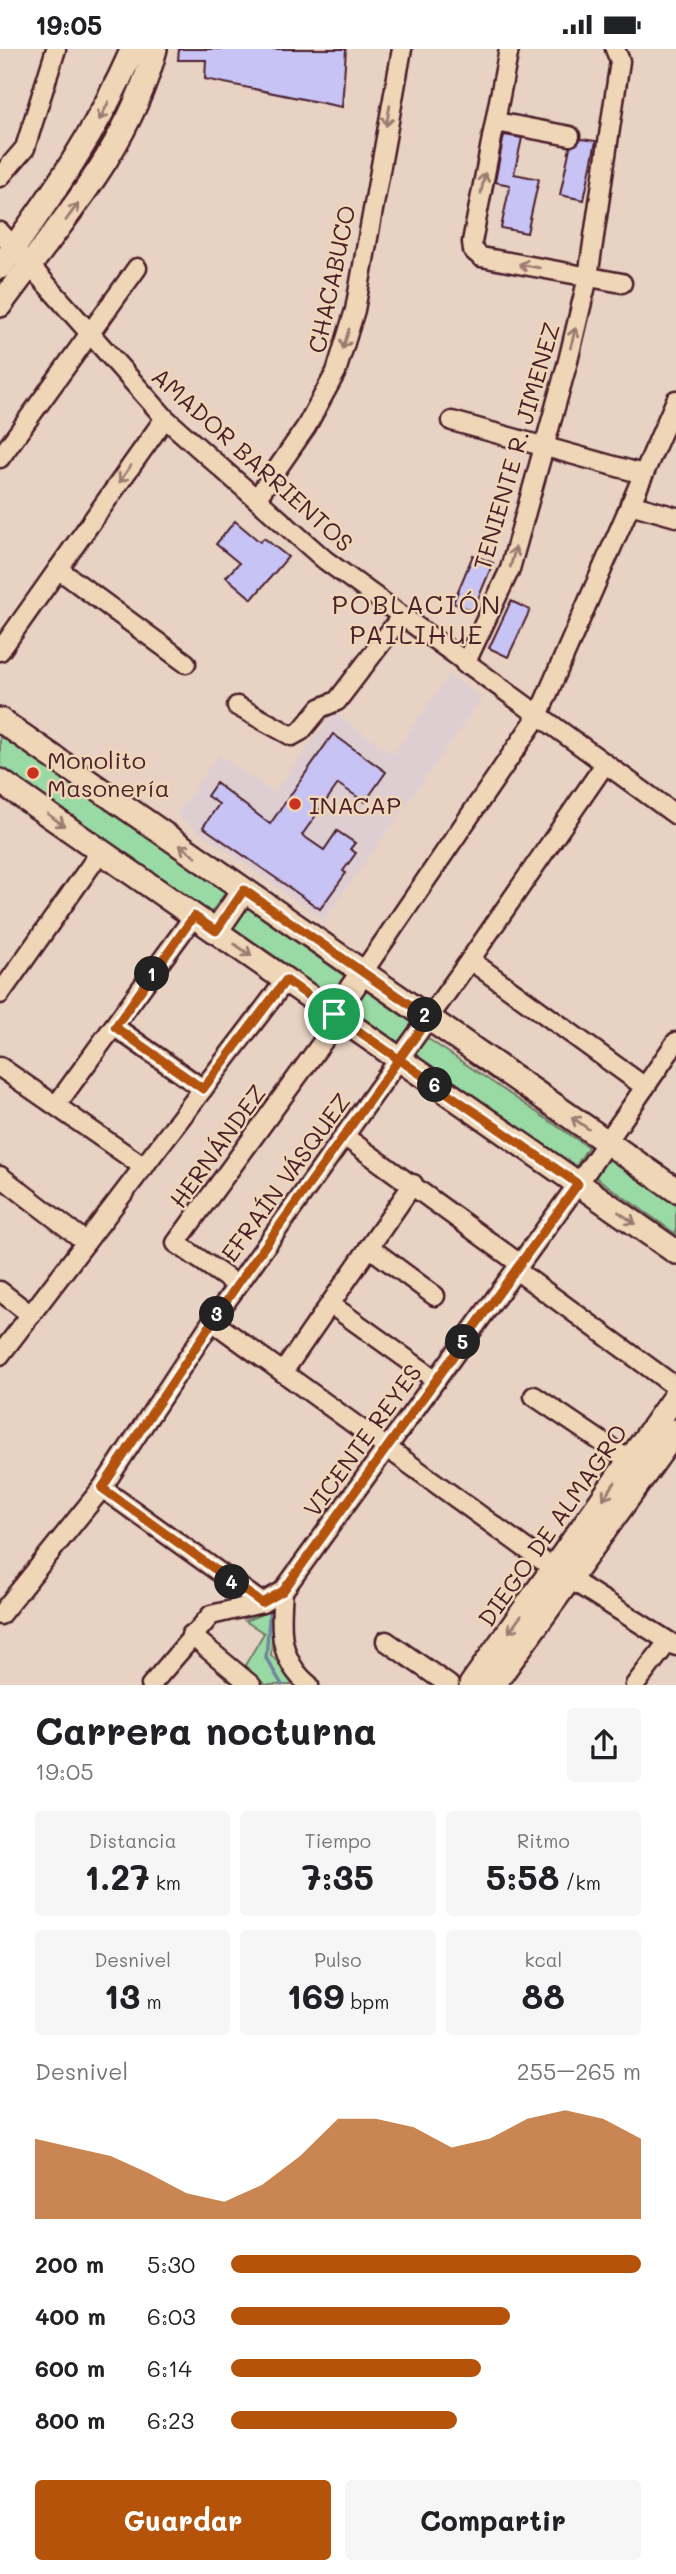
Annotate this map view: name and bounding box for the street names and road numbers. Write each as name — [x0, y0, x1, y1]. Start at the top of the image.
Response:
street label: CHACABUCO — [300, 202, 362, 356]
street label: TENIENTE R. JIMENEZ — [466, 319, 566, 573]
street label: AMADOR BARRIENTOS — [146, 360, 360, 558]
street label: HERNÁNDEZ — [162, 1078, 272, 1214]
street label: EFRAÍN VÁSQUEZ — [213, 1087, 357, 1267]
street label: VICENTE REYES — [296, 1357, 428, 1523]
street label: DIEGO DE ALMAGRO — [470, 1418, 634, 1632]

